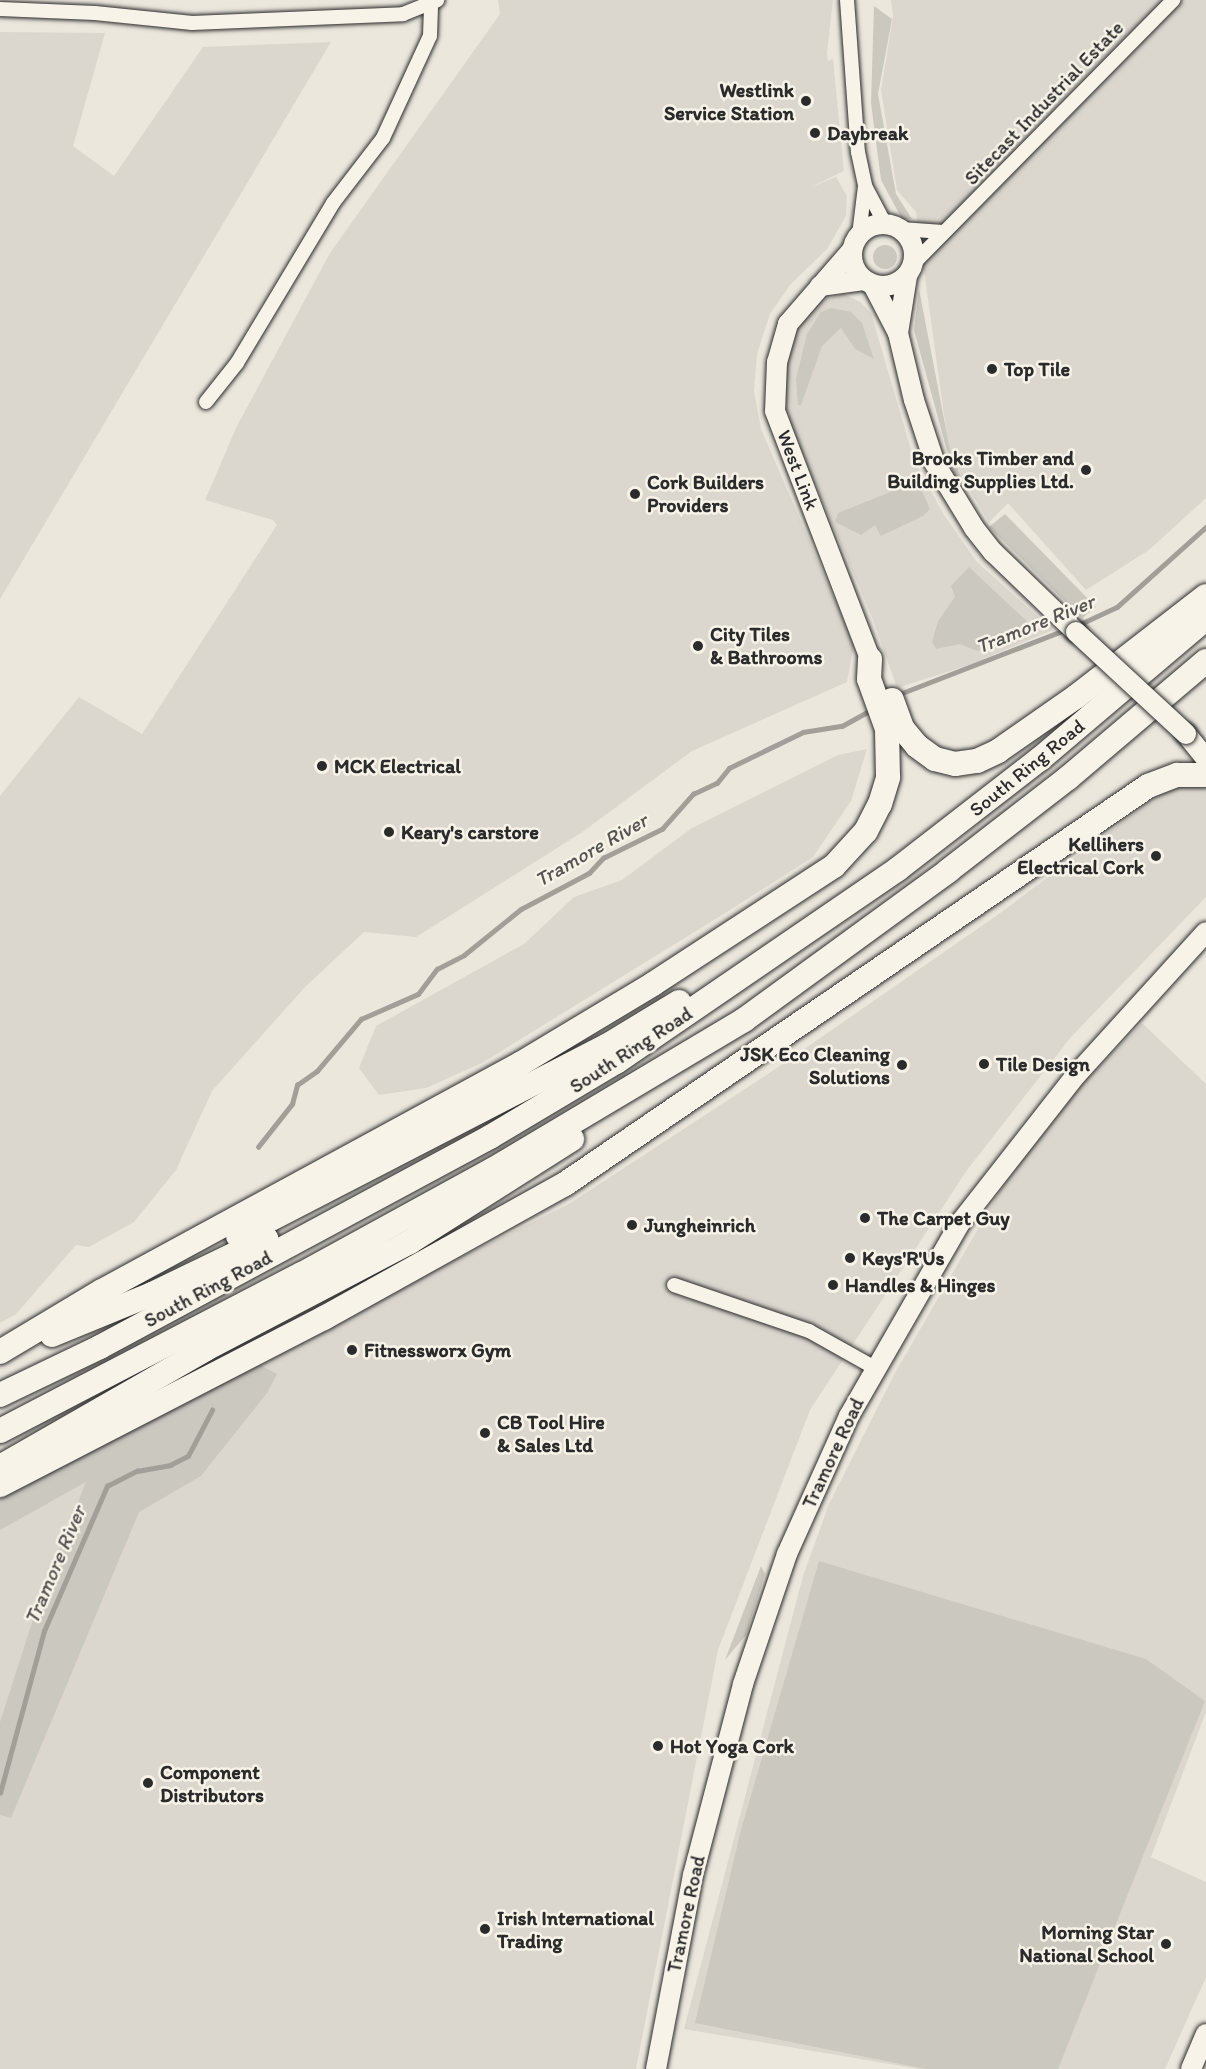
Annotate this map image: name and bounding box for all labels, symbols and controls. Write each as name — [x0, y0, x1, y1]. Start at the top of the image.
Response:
street label: Sitecast Industrial Estate — [959, 16, 1129, 190]
place label: Westlink Service Station — [664, 78, 794, 125]
marker: Westlink Service Station — [799, 94, 813, 108]
place label: Daybreak — [827, 121, 908, 145]
marker: Daybreak — [808, 126, 822, 140]
place label: Top Tile — [1004, 357, 1070, 381]
marker: Top Tile — [985, 362, 999, 376]
street label: West Link — [772, 427, 824, 513]
place label: Brooks Timber and Building Supplies Ltd. — [888, 446, 1074, 493]
marker: Brooks Timber and Building Supplies Ltd. — [1079, 463, 1093, 477]
place label: Cork Builders Providers — [647, 470, 765, 517]
marker: Cork Builders Providers — [628, 487, 642, 501]
water label: Tramore River — [972, 589, 1098, 659]
place label: City Tiles & Bathrooms — [710, 622, 822, 669]
marker: City Tiles & Bathrooms — [691, 639, 705, 653]
street label: South Ring Road — [965, 714, 1089, 822]
place label: MCK Electrical — [334, 754, 461, 778]
marker: MCK Electrical — [315, 759, 329, 773]
water label: Tramore River — [530, 808, 652, 892]
place label: Keary's carstore — [401, 820, 539, 844]
marker: Keary's carstore — [382, 825, 396, 839]
place label: Kellihers Electrical Cork — [1017, 832, 1144, 879]
marker: Kellihers Electrical Cork — [1149, 849, 1163, 863]
street label: South Ring Road — [565, 1002, 697, 1098]
place label: JSK Eco Cleaning Solutions — [741, 1042, 890, 1089]
place label: Tile Design — [996, 1052, 1090, 1076]
marker: Tile Design — [977, 1057, 991, 1071]
marker: JSK Eco Cleaning Solutions — [895, 1058, 909, 1072]
place label: The Carpet Guy — [877, 1206, 1010, 1230]
marker: The Carpet Guy — [858, 1211, 872, 1225]
place label: Jungheinrich — [644, 1213, 755, 1237]
marker: Jungheinrich — [625, 1218, 639, 1232]
street label: South Ring Road — [140, 1245, 276, 1333]
place label: Keys'R'Us — [862, 1246, 945, 1270]
marker: Keys'R'Us — [843, 1251, 857, 1265]
place label: Handles & Hinges — [845, 1273, 996, 1297]
marker: Handles & Hinges — [826, 1278, 840, 1292]
place label: Fitnessworx Gym — [364, 1338, 510, 1362]
marker: Fitnessworx Gym — [345, 1343, 359, 1357]
street label: Tramore Road — [797, 1394, 869, 1512]
place label: CB Tool Hire & Sales Ltd — [497, 1410, 603, 1457]
marker: CB Tool Hire & Sales Ltd — [478, 1426, 492, 1440]
water label: Tramore River — [19, 1502, 91, 1628]
place label: Hot Yoga Cork — [670, 1734, 792, 1758]
marker: Hot Yoga Cork — [651, 1739, 665, 1753]
place label: Component Distributors — [160, 1760, 264, 1807]
marker: Component Distributors — [141, 1776, 155, 1790]
street label: Tramore Road — [662, 1853, 710, 1975]
place label: Irish International Trading — [497, 1906, 656, 1953]
place label: Morning Star National School — [1019, 1920, 1154, 1967]
marker: Irish International Trading — [478, 1922, 492, 1936]
marker: Morning Star National School — [1159, 1937, 1173, 1951]

